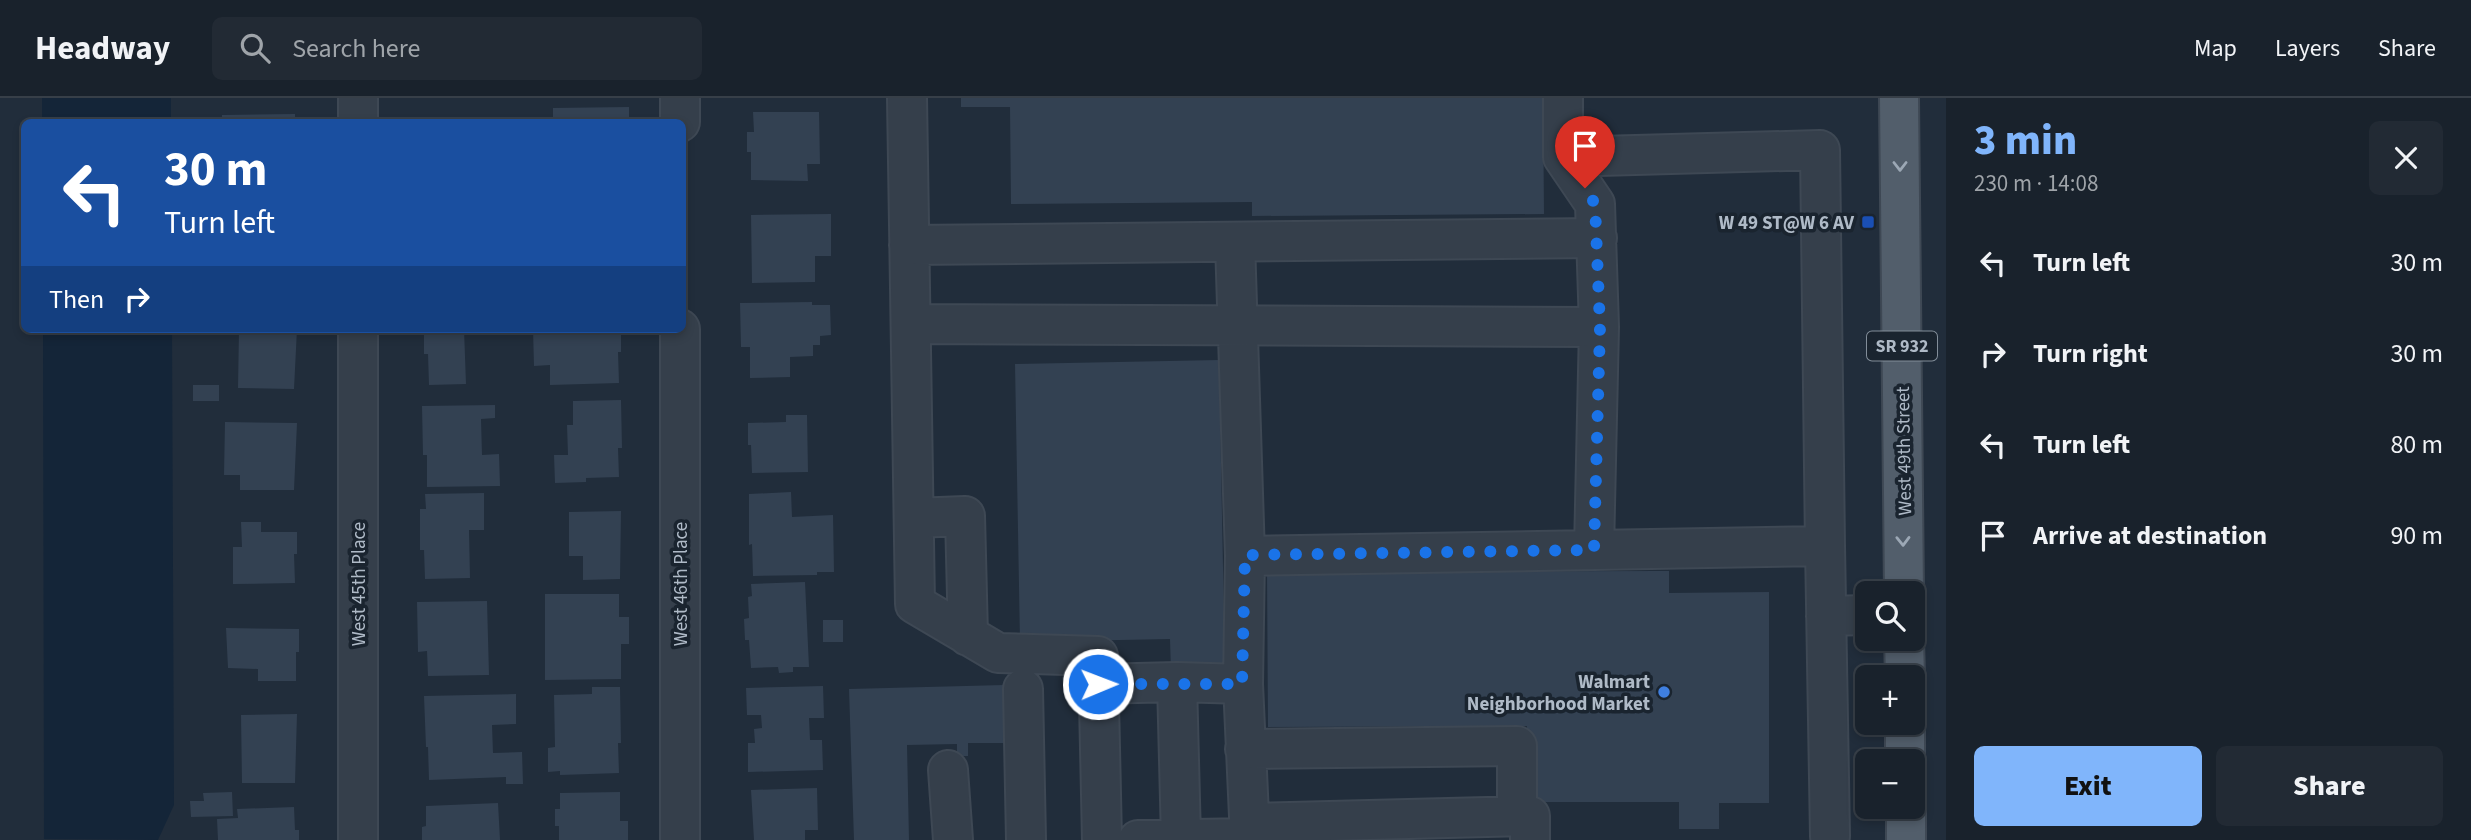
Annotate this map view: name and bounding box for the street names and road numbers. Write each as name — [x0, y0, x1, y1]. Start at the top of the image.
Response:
road number: SR 932 — [1867, 332, 1937, 360]
street label: West 49th Street — [1890, 386, 1919, 516]
street label: West 45th Place — [346, 522, 373, 646]
street label: West 46th Place — [668, 522, 695, 646]

